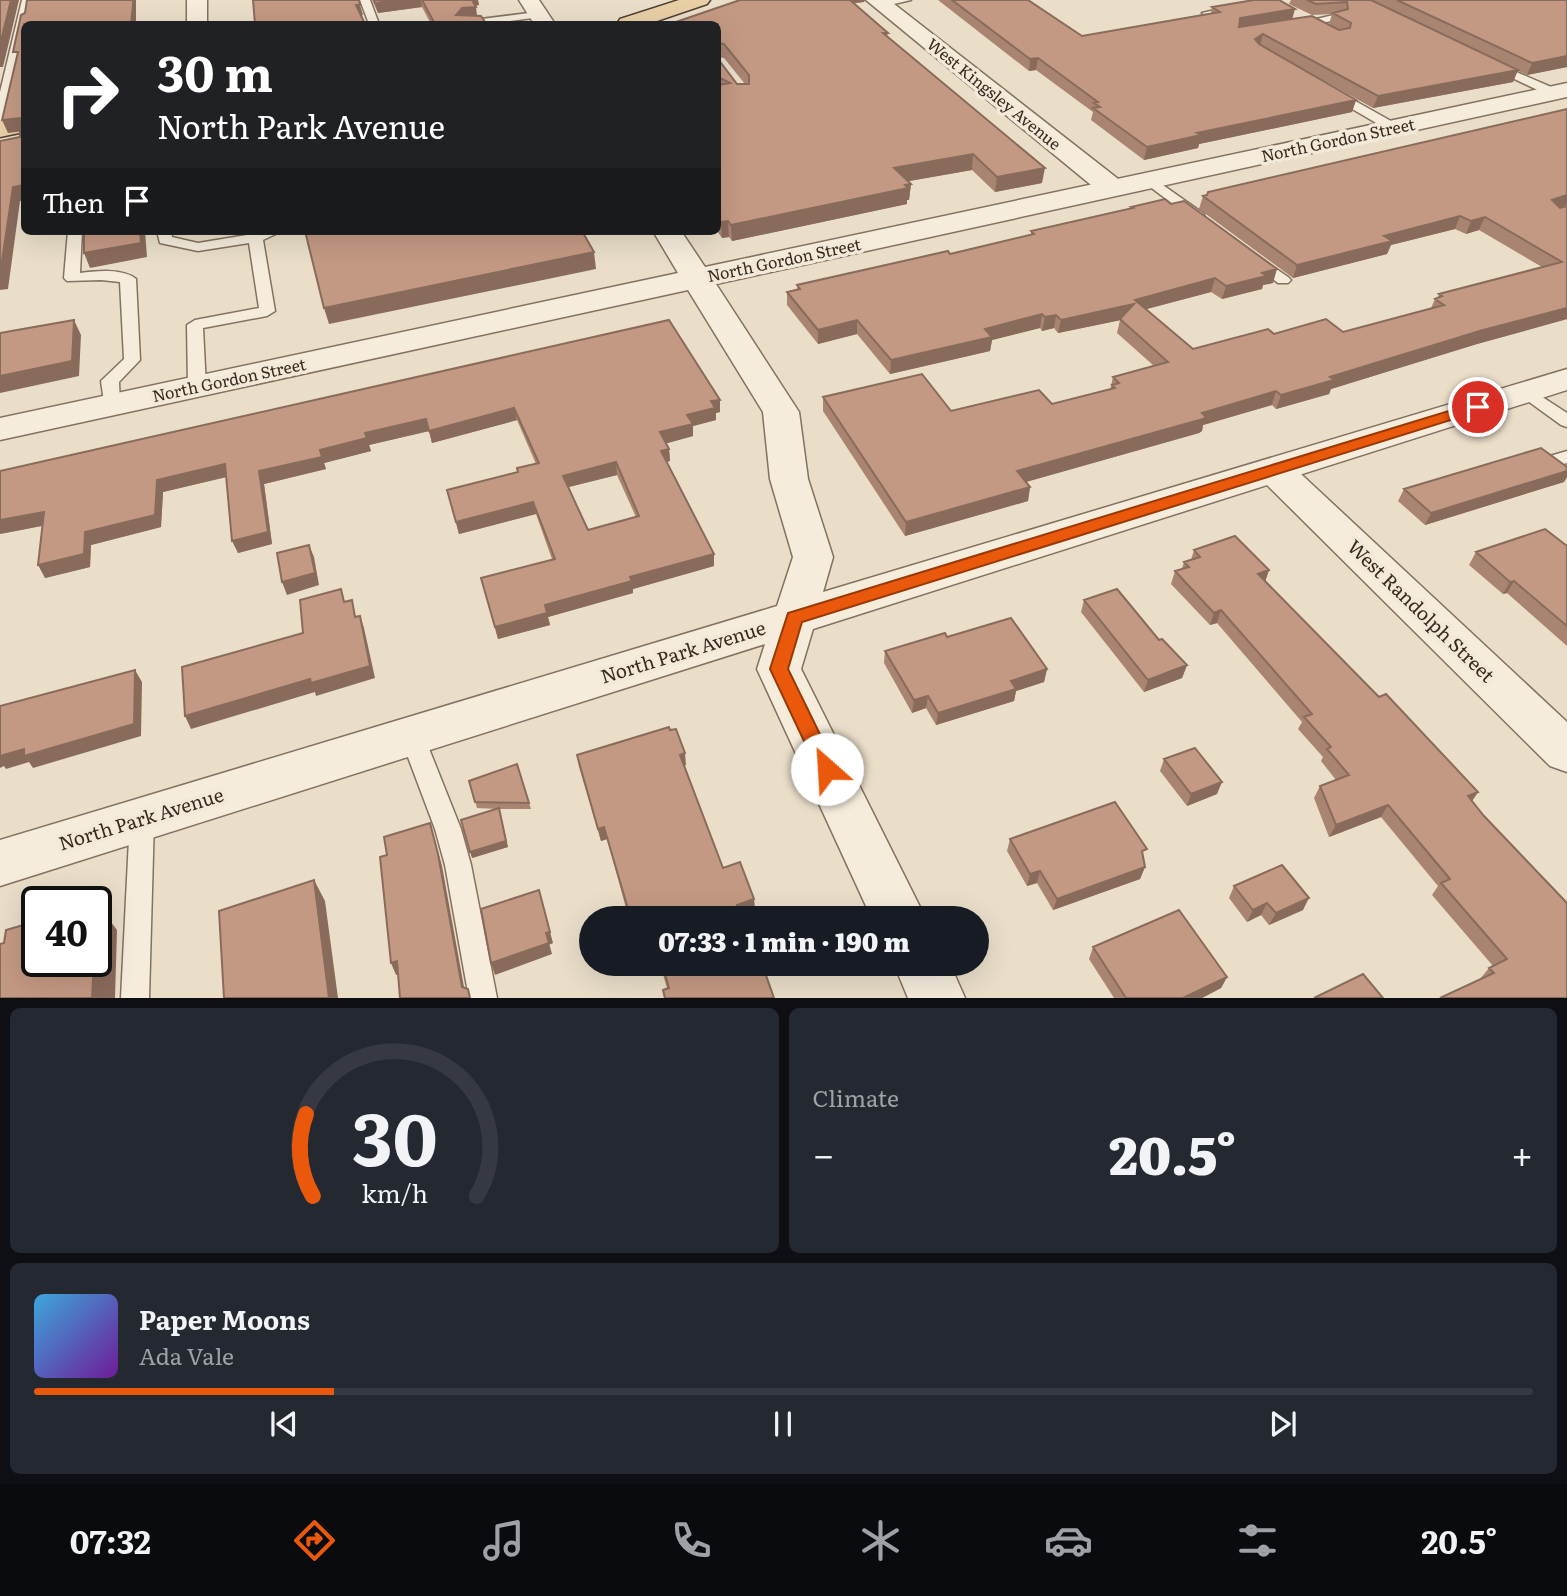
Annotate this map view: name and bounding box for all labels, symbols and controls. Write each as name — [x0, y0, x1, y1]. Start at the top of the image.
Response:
street label: West Kingsley Avenue — [922, 31, 1067, 155]
text: 30 m — [157, 34, 273, 107]
icon: right — [42, 49, 133, 140]
text: North Park Avenue — [157, 101, 445, 149]
street label: North Gordon Street — [1259, 111, 1417, 167]
text: Then — [42, 182, 104, 221]
icon: arrive — [118, 182, 156, 220]
street label: North Gordon Street — [705, 231, 863, 287]
street label: North Gordon Street — [150, 351, 308, 407]
pin — [1448, 377, 1508, 437]
icon: arrive — [1459, 388, 1497, 426]
street label: West Randolph Street — [1342, 532, 1502, 688]
street label: North Park Avenue — [597, 613, 769, 689]
position arrow — [790, 732, 864, 806]
street label: North Park Avenue — [55, 780, 227, 856]
speed limit sign: 40 — [21, 886, 112, 977]
text: 07:33 · 1 min · 190 m — [658, 921, 910, 960]
text: Climate — [813, 1080, 899, 1114]
text: 30 — [352, 1081, 437, 1189]
text: 20.5° — [1109, 1114, 1236, 1191]
text: − — [813, 1124, 835, 1181]
text: + — [1511, 1124, 1533, 1181]
text: km/h — [361, 1174, 428, 1211]
text: Paper Moons — [139, 1299, 310, 1338]
text: Ada Vale — [139, 1338, 234, 1372]
icon: previous — [265, 1405, 303, 1443]
icon: pause — [764, 1405, 802, 1443]
icon: next — [1264, 1405, 1302, 1443]
text: 07:32 — [70, 1516, 151, 1564]
icon: directions — [290, 1516, 339, 1565]
icon: music — [479, 1516, 528, 1565]
icon: phone — [667, 1516, 716, 1565]
icon: climate — [856, 1516, 905, 1565]
icon: car — [1044, 1516, 1093, 1565]
icon: filters — [1233, 1516, 1282, 1565]
text: 20.5° — [1421, 1516, 1497, 1564]

